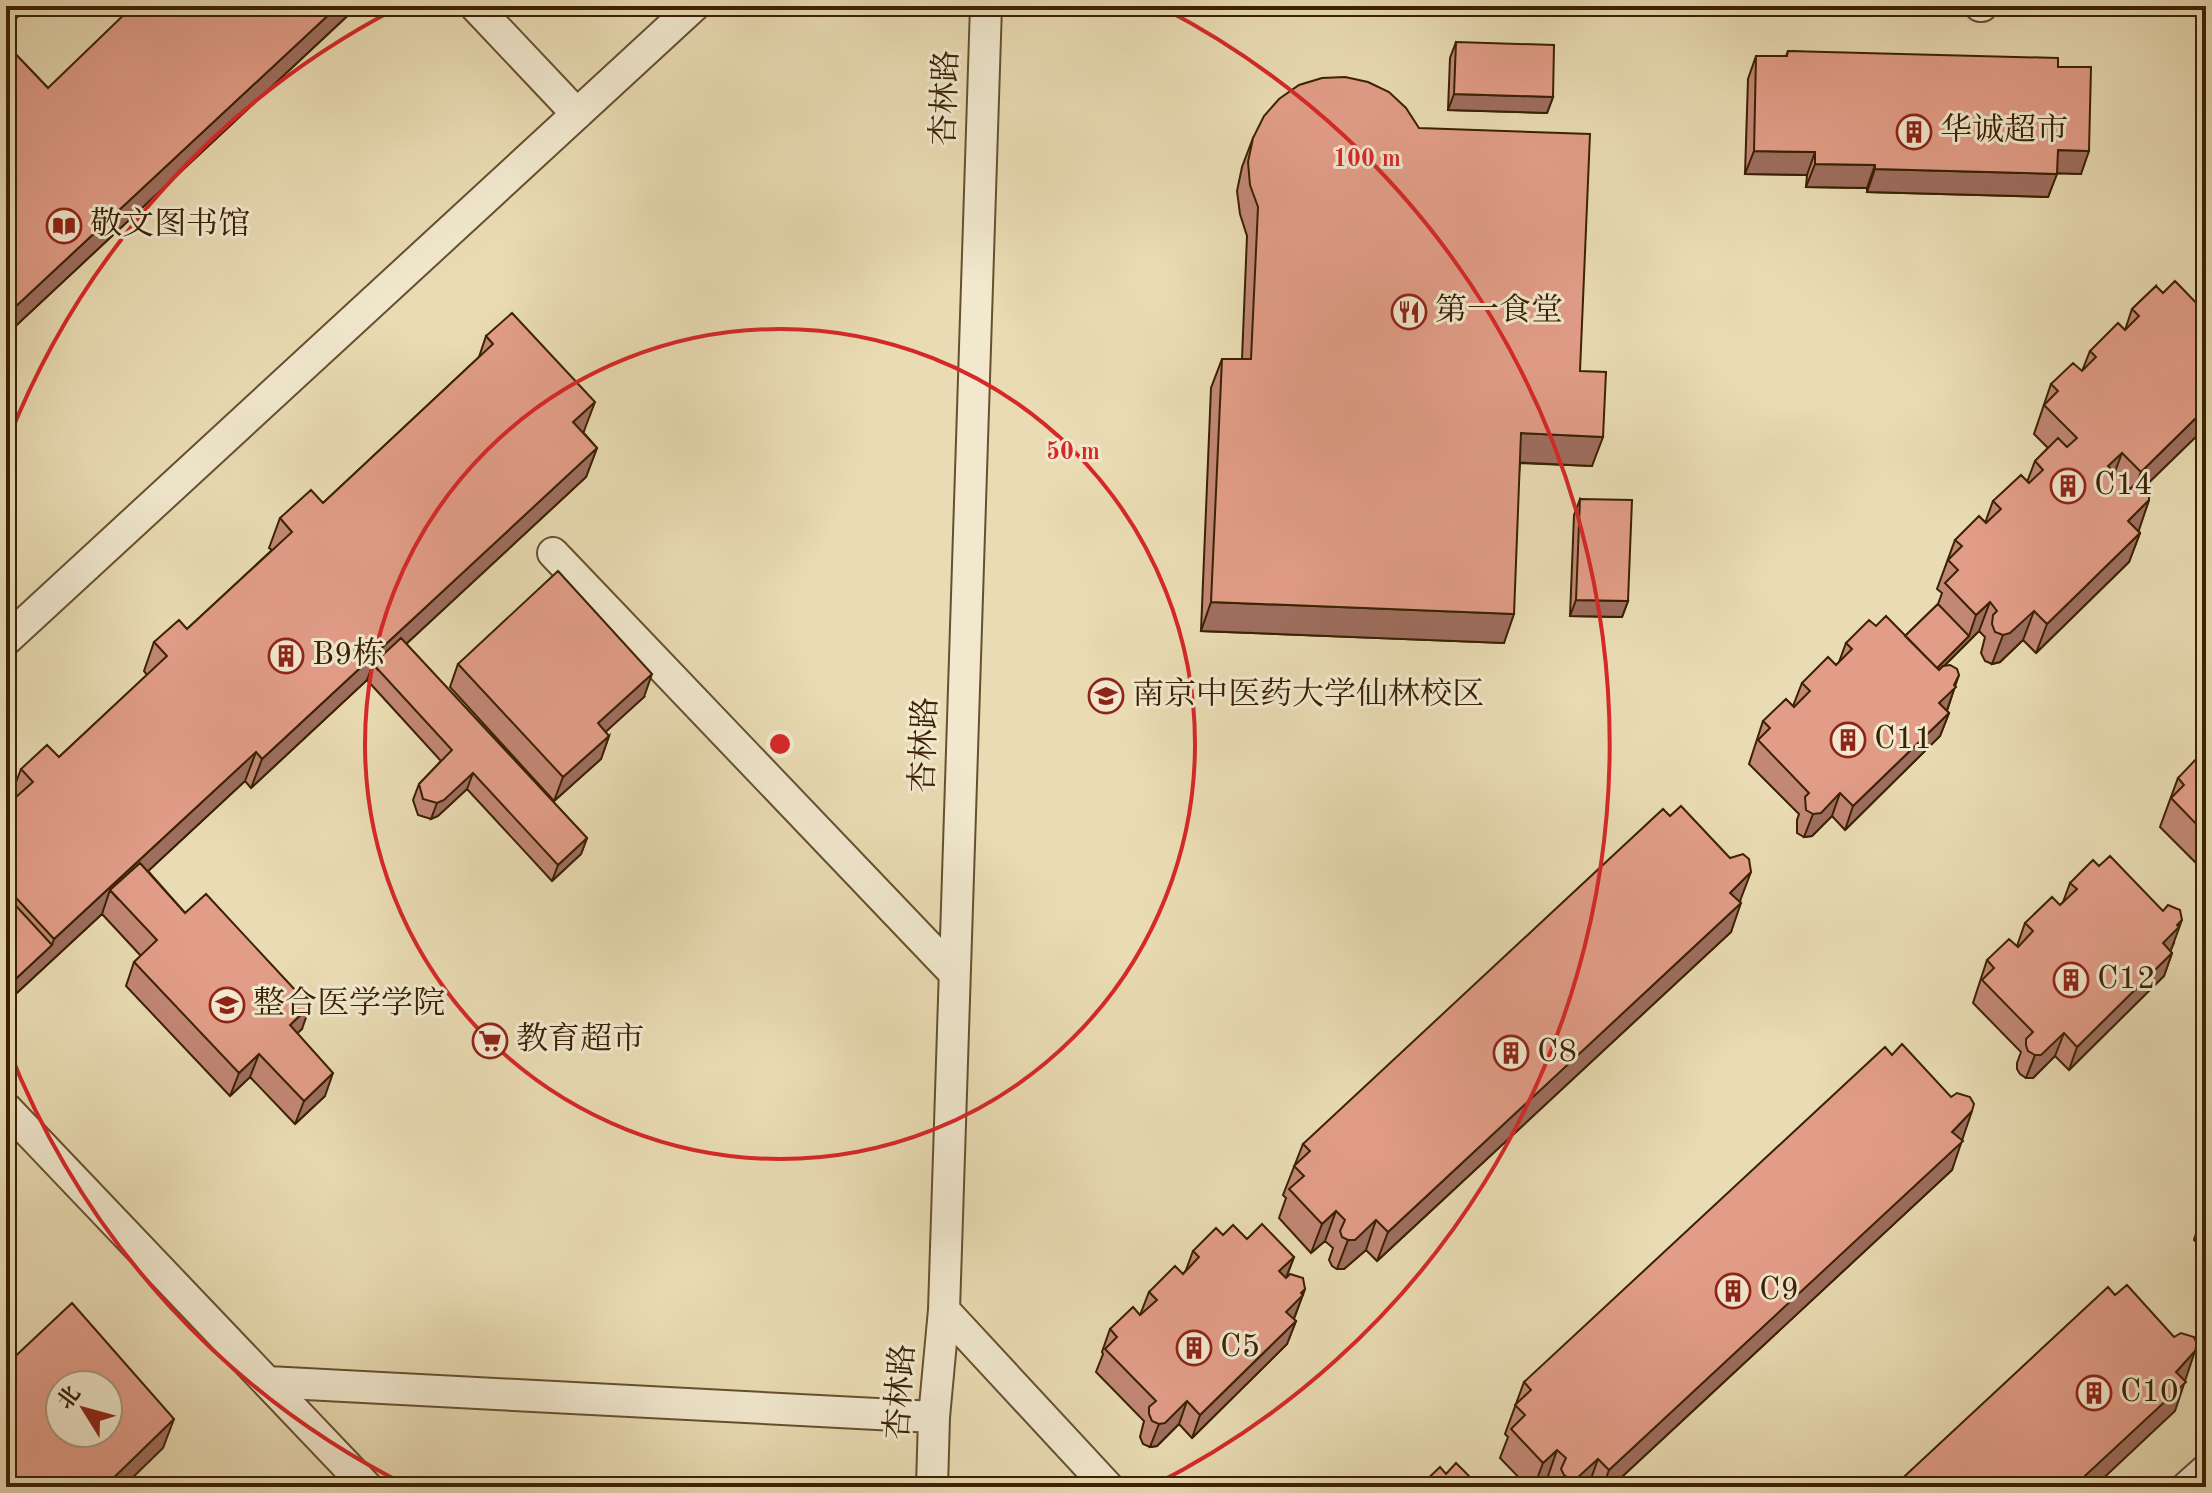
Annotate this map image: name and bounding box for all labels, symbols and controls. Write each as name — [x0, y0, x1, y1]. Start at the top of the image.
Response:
street label: 杏林路 — [926, 49, 965, 147]
building icon: 华诚超市 — [1895, 113, 1933, 151]
place label: 华诚超市 — [1940, 113, 2068, 148]
text: 100 m — [1333, 148, 1401, 172]
library icon: 敬文图书馆 — [45, 207, 83, 245]
place label: 敬文图书馆 — [90, 207, 250, 242]
restaurant icon: 第一食堂 — [1390, 293, 1428, 331]
place label: 第一食堂 — [1435, 293, 1563, 328]
text: 50 m — [1046, 440, 1100, 465]
building icon: C14 — [2049, 467, 2087, 505]
place label: C14 — [2094, 470, 2153, 502]
place label: B9栋 — [312, 636, 385, 672]
building icon: B9栋 — [267, 637, 305, 675]
place label: 南京中医药大学仙林校区 — [1132, 676, 1484, 712]
school or university icon: 南京中医药大学仙林校区 — [1087, 677, 1125, 715]
street label: 杏林路 — [905, 696, 944, 794]
building icon: C11 — [1829, 721, 1867, 759]
place label: C11 — [1874, 724, 1933, 756]
centre of rings — [766, 730, 794, 758]
building icon: C12 — [2052, 961, 2090, 999]
place label: C12 — [2097, 964, 2156, 996]
school or university icon: 整合医学学院 — [208, 986, 246, 1024]
place label: 整合医学学院 — [253, 986, 445, 1021]
place label: 教育超市 — [516, 1021, 644, 1057]
supermarket icon: 教育超市 — [471, 1022, 509, 1060]
building icon: C8 — [1492, 1034, 1530, 1072]
place label: C8 — [1537, 1037, 1577, 1069]
building icon: C9 — [1714, 1272, 1752, 1310]
place label: C9 — [1759, 1275, 1799, 1307]
building icon: C5 — [1175, 1329, 1213, 1367]
place label: C5 — [1220, 1332, 1260, 1364]
street label: 杏林路 — [880, 1343, 921, 1441]
north arrow — [44, 1369, 124, 1449]
building icon: C10 — [2075, 1374, 2113, 1412]
place label: C10 — [2120, 1377, 2179, 1409]
text: 北 — [53, 1382, 85, 1414]

